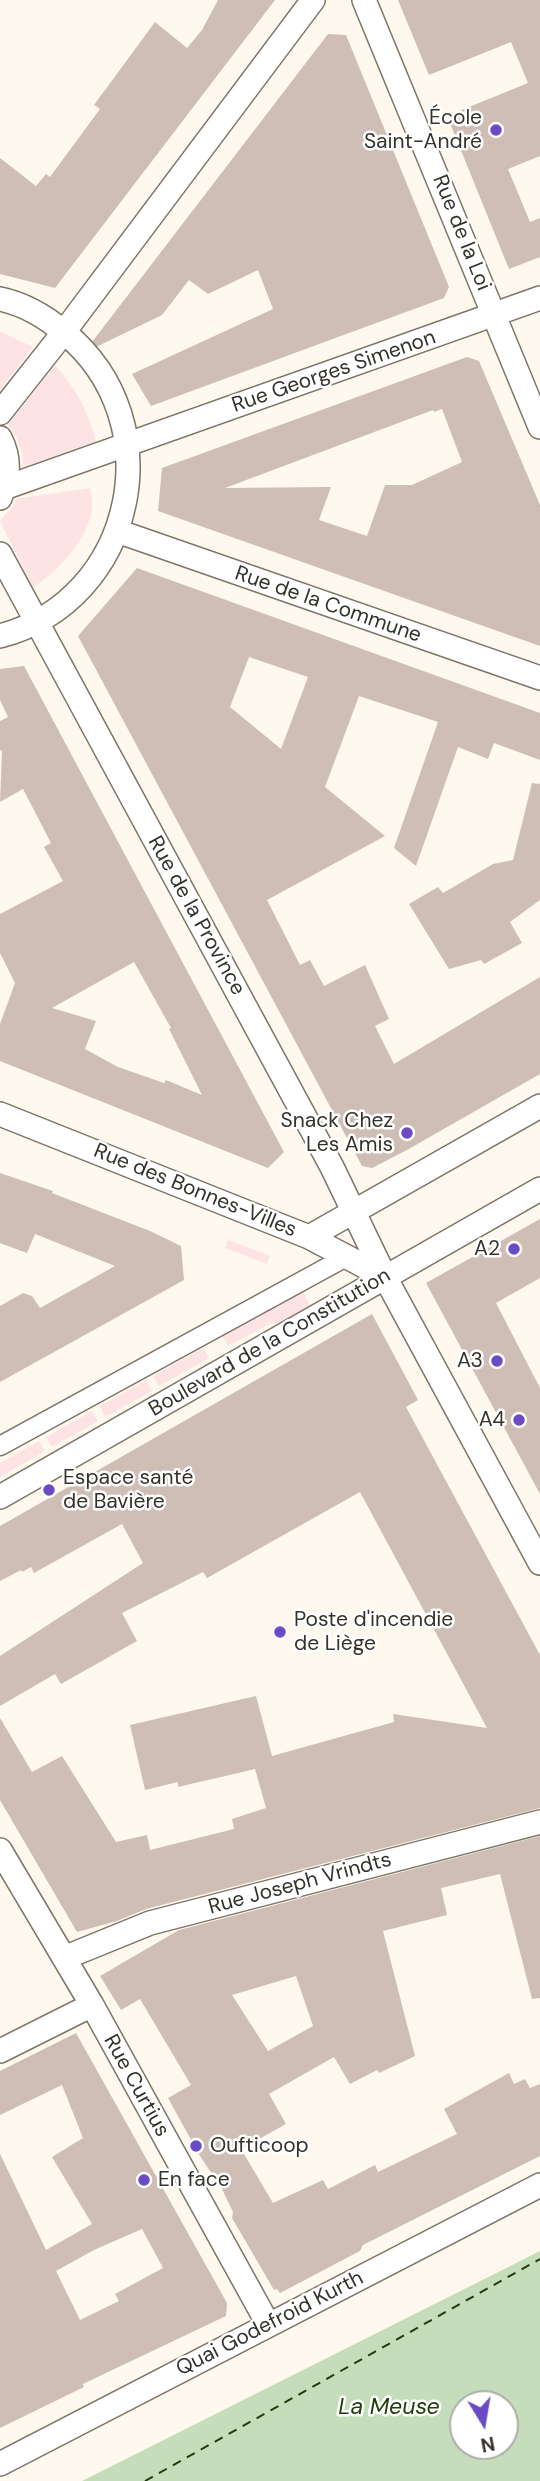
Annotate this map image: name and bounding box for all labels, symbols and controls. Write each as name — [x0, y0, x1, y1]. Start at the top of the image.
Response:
place label: École Saint-André — [364, 105, 482, 155]
marker: École Saint-André — [488, 122, 504, 138]
street label: Rue de la Loi — [426, 171, 496, 295]
street label: Rue Georges Simenon — [229, 325, 439, 419]
street label: Rue de la Commune — [232, 561, 424, 649]
street label: Rue de la Province — [142, 832, 250, 1000]
place label: Snack Chez Les Amis — [280, 1108, 393, 1158]
marker: Snack Chez Les Amis — [399, 1125, 415, 1141]
street label: Rue des Bonnes-Villes — [90, 1139, 300, 1243]
place label: A2 — [474, 1236, 500, 1262]
marker: A2 — [506, 1241, 522, 1257]
street label: Boulevard de la Constitution — [145, 1263, 395, 1423]
place label: A3 — [457, 1348, 483, 1374]
marker: A3 — [489, 1353, 505, 1369]
place label: A4 — [479, 1407, 505, 1433]
marker: A4 — [511, 1412, 527, 1428]
place label: Espace santé de Bavière — [63, 1465, 193, 1515]
marker: Espace santé de Bavière — [41, 1482, 57, 1498]
place label: Poste d'incendie de Liège — [294, 1607, 453, 1657]
marker: Poste d'incendie de Liège — [272, 1624, 288, 1640]
street label: Rue Joseph Vrindts — [206, 1847, 394, 1921]
street label: Rue Curtius — [98, 2031, 174, 2141]
place label: Oufticoop — [210, 2133, 309, 2159]
marker: Oufticoop — [188, 2138, 204, 2154]
place label: En face — [158, 2167, 230, 2193]
marker: En face — [136, 2172, 152, 2188]
street label: Quai Godefroid Kurth — [172, 2266, 368, 2382]
north arrow — [449, 2390, 519, 2460]
water label: La Meuse — [338, 2394, 440, 2422]
text: N — [479, 2431, 497, 2458]

